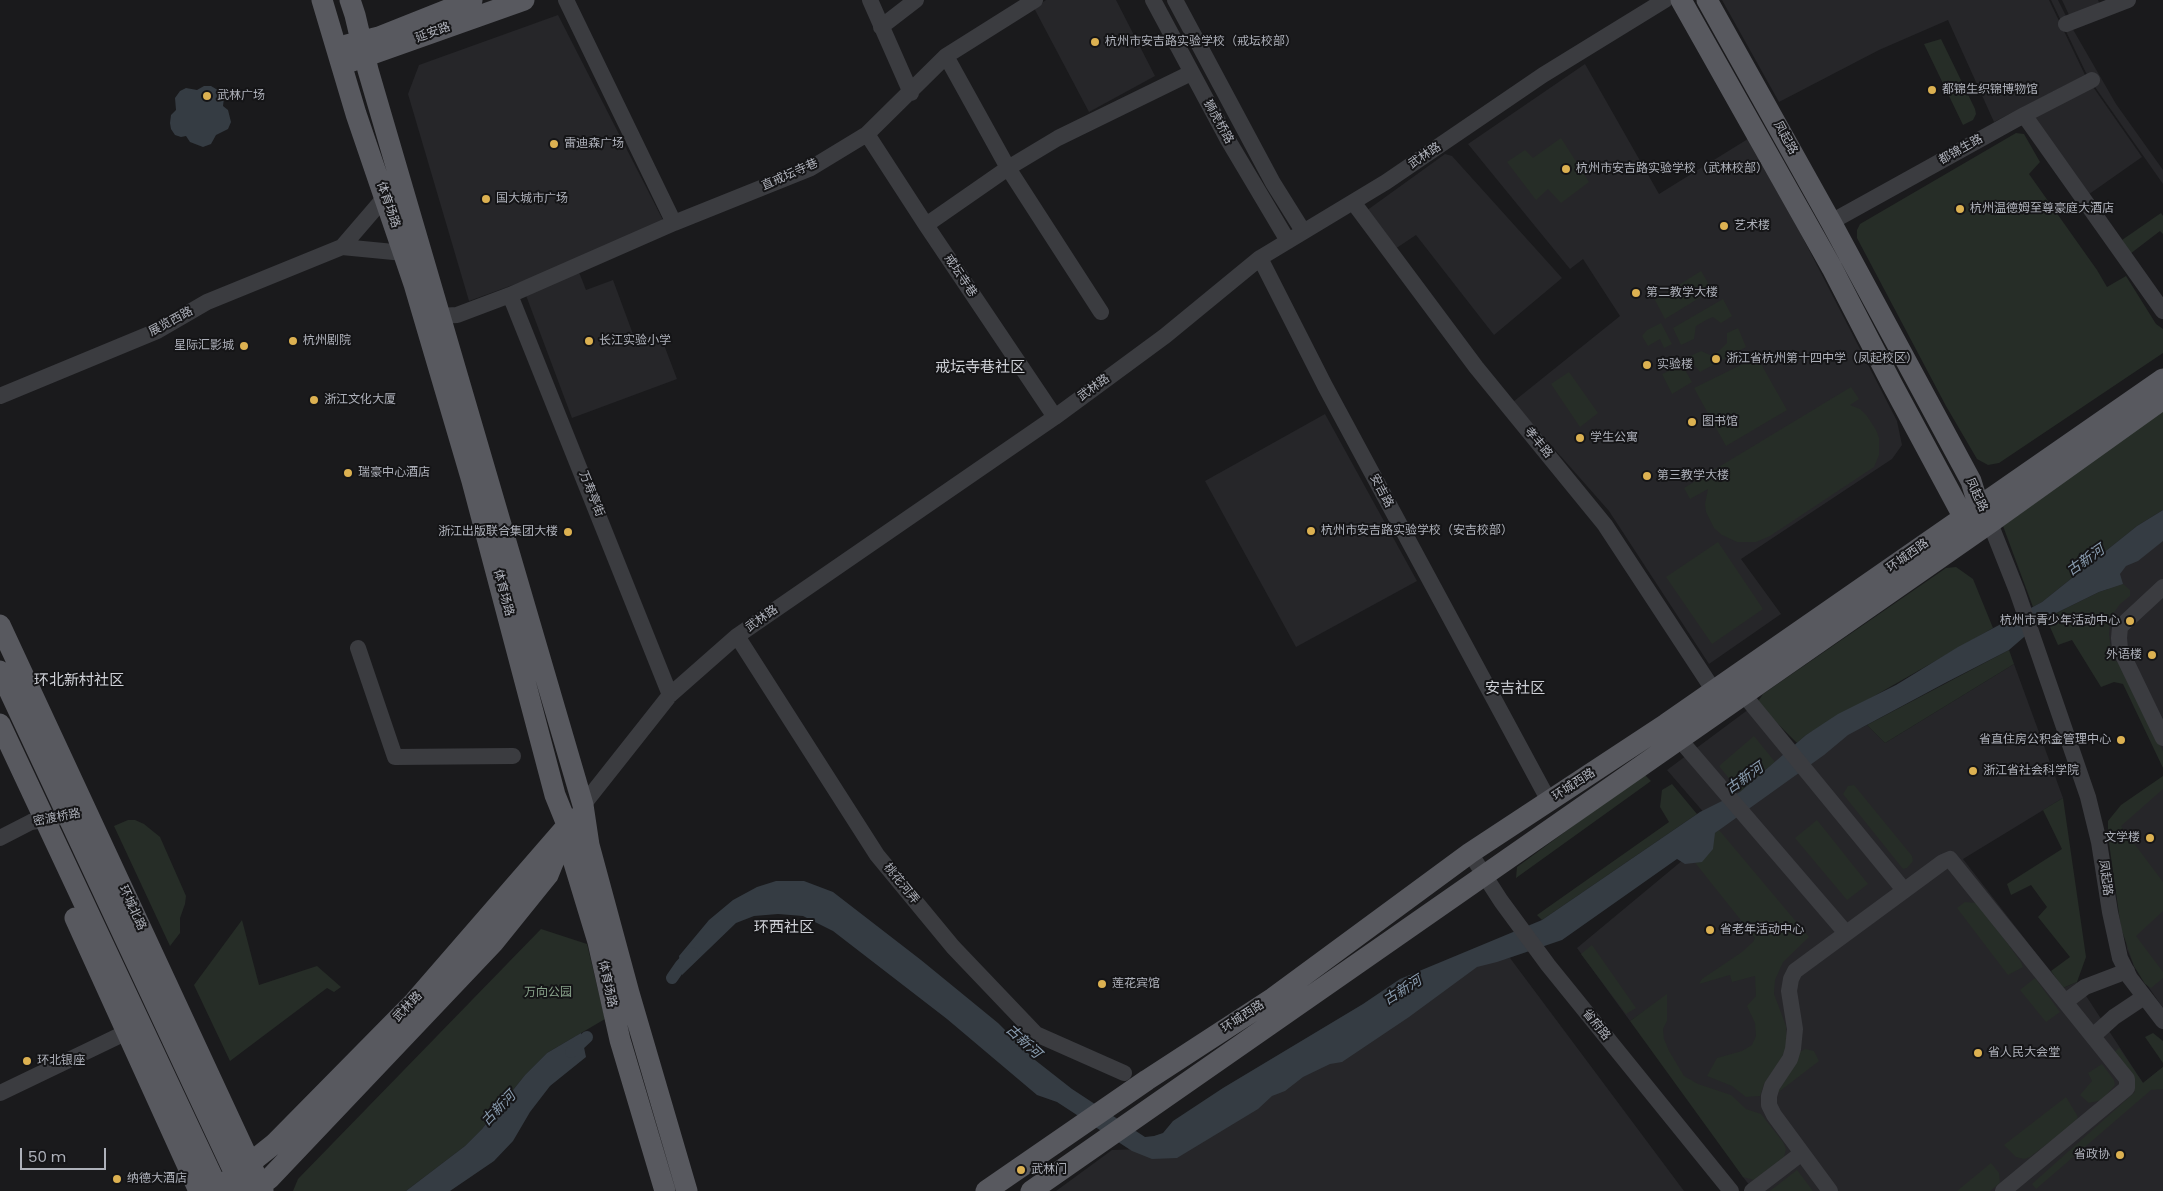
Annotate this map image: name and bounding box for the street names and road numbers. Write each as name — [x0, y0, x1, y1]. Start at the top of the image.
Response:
street label: 延安路 — [414, 20, 452, 46]
street label: 狮虎桥路 — [1200, 98, 1236, 146]
street label: 凤起路 — [1770, 119, 1800, 157]
street label: 都锦生路 — [1937, 132, 1985, 168]
street label: 武林路 — [1406, 140, 1444, 172]
street label: 直戒坛寺巷 — [760, 156, 820, 194]
street label: 体育场路 — [373, 180, 403, 230]
street label: 戒坛寺巷 — [941, 252, 979, 300]
street label: 展览西路 — [146, 304, 196, 340]
street label: 武林路 — [1075, 372, 1113, 404]
street label: 孝丰路 — [1521, 425, 1555, 461]
street label: 万寿亭街 — [575, 469, 607, 519]
street label: 安吉路 — [1366, 472, 1396, 510]
street label: 凤起路 — [1962, 476, 1990, 514]
street label: 环城西路 — [1884, 536, 1932, 576]
street label: 体育场路 — [490, 568, 516, 618]
street label: 武林路 — [743, 603, 781, 635]
street label: 环城西路 — [1550, 766, 1598, 804]
street label: 密渡桥路 — [32, 806, 82, 830]
street label: 凤起路 — [2095, 859, 2115, 897]
street label: 桃花河弄 — [880, 861, 922, 907]
street label: 环城北路 — [115, 883, 149, 933]
street label: 体育场路 — [595, 959, 619, 1009]
street label: 武林路 — [390, 989, 426, 1025]
street label: 环城西路 — [1219, 998, 1267, 1036]
street label: 省府路 — [1579, 1006, 1613, 1044]

